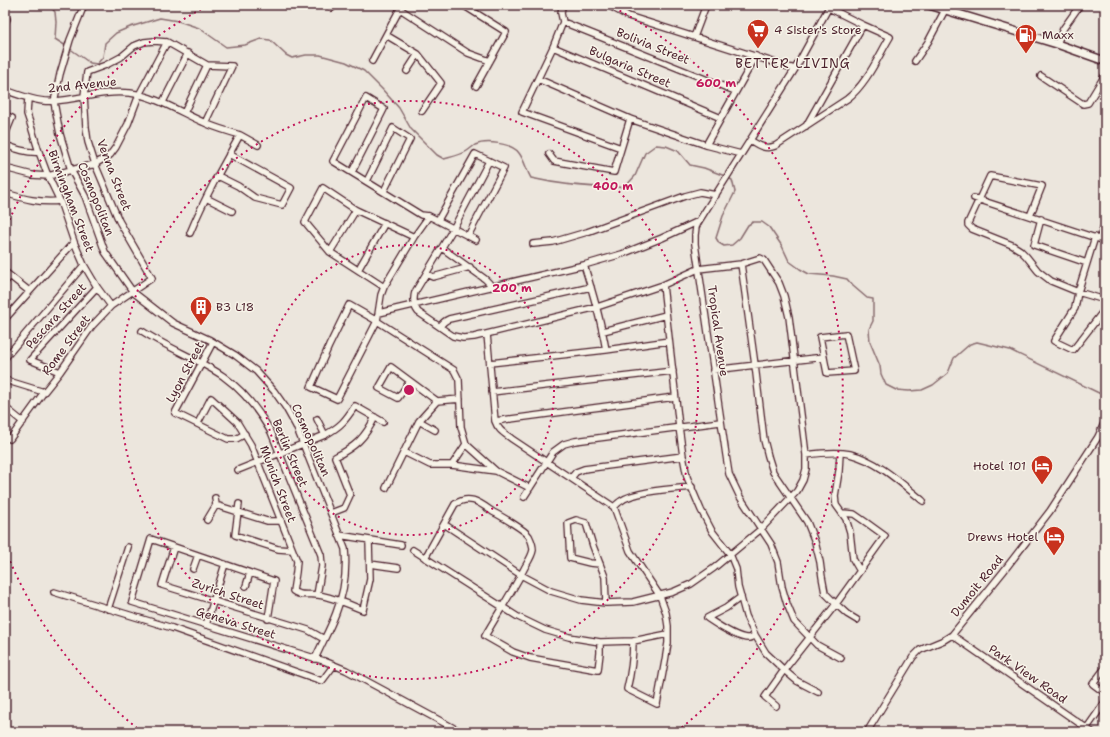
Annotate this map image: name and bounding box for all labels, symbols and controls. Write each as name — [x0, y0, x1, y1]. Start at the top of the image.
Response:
supermarket icon: 4 Sister's Store — [745, 17, 771, 50]
place label: 4 Sister's Store — [774, 22, 862, 38]
fuel station icon: Maxx — [1013, 22, 1039, 55]
street label: Bolivia Street — [614, 24, 692, 68]
place label: Maxx — [1042, 27, 1074, 43]
street label: Bulgaria Street — [587, 43, 673, 91]
district label: BETTER LIVING — [735, 55, 851, 72]
street label: 2nd Avenue — [47, 73, 117, 97]
text: 600 m — [696, 75, 736, 91]
street label: Venna Street — [93, 137, 135, 213]
street label: Birmingham Street — [44, 148, 98, 254]
street label: Cosmopolitan — [74, 160, 118, 238]
text: 400 m — [593, 178, 633, 194]
street label: Pescara Street — [22, 280, 90, 352]
text: 200 m — [492, 280, 532, 296]
street label: Tropical Avenue — [704, 284, 732, 378]
building icon: B3 L18 — [188, 294, 214, 327]
place label: B3 L18 — [216, 299, 254, 315]
street label: Rome Street — [38, 312, 94, 378]
street label: Lyon Street — [162, 339, 208, 405]
centre of rings — [402, 383, 416, 397]
street label: Cosmopolitan — [288, 401, 334, 479]
street label: Berlin Street — [268, 417, 312, 489]
street label: Munich Street — [256, 443, 300, 525]
hotel icon: Hotel 101 — [1029, 453, 1055, 486]
place label: Hotel 101 — [973, 458, 1026, 474]
hotel icon: Drews Hotel — [1041, 524, 1067, 557]
place label: Drews Hotel — [967, 529, 1038, 545]
street label: Dumoit Road — [947, 552, 1007, 620]
street label: Zurich Street — [190, 575, 266, 613]
street label: Geneva Street — [194, 603, 278, 643]
street label: Park View Road — [986, 641, 1071, 707]

